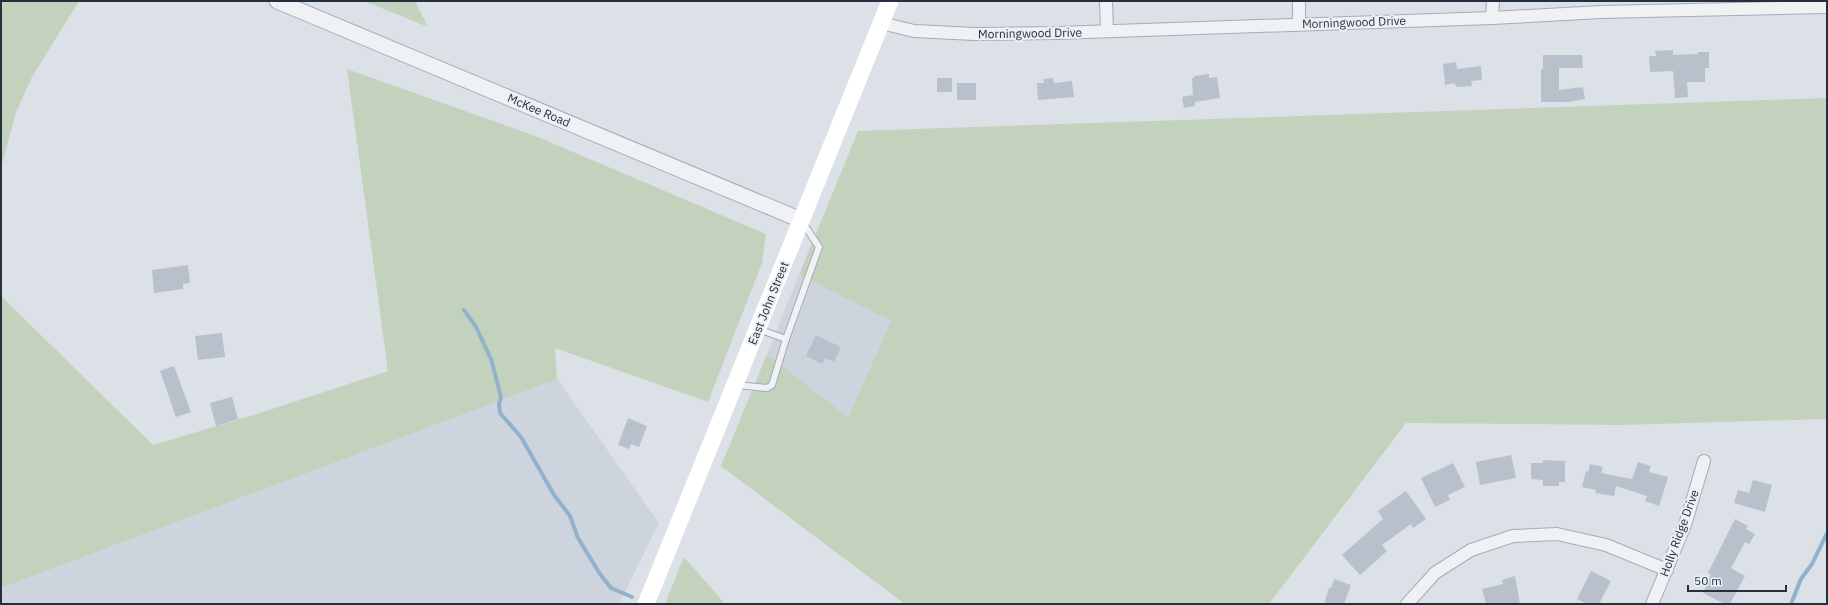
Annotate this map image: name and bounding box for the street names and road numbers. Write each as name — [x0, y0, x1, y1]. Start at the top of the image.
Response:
street label: Morningwood Drive — [1302, 13, 1407, 31]
street label: Morningwood Drive — [978, 25, 1083, 41]
street label: McKee Road — [505, 90, 573, 130]
street label: East John Street — [744, 259, 792, 347]
street label: Holly Ridge Drive — [1656, 487, 1702, 579]

